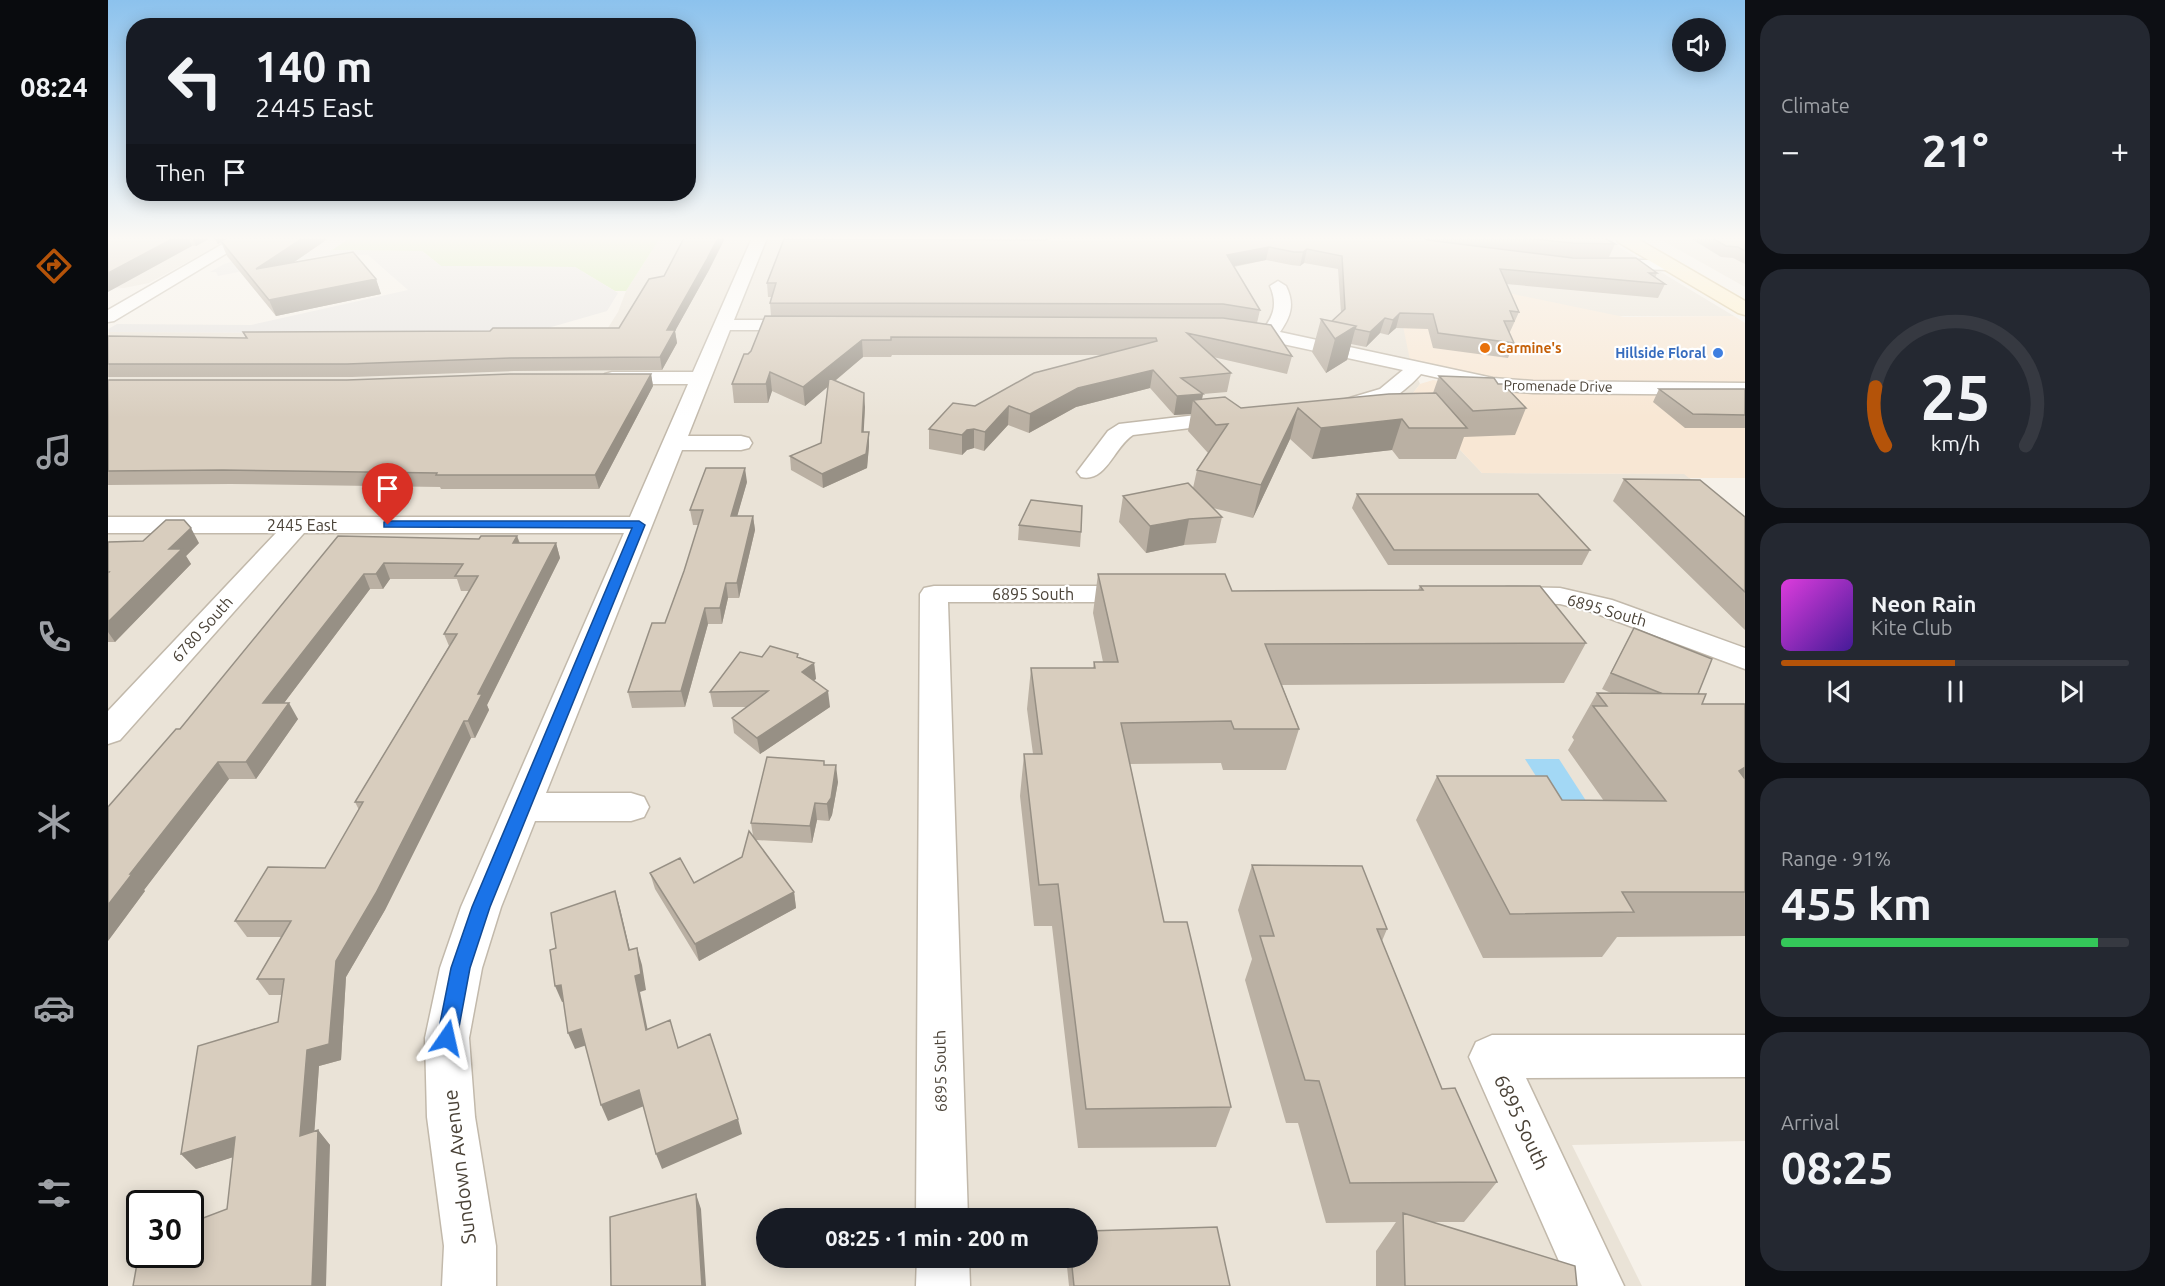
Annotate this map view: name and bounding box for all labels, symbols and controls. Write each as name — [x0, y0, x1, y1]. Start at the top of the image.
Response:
map controls — [1672, 18, 1726, 72]
button: sound — [1672, 18, 1726, 72]
icon: left — [156, 42, 234, 120]
text: 140 m — [255, 43, 372, 90]
text: 08:24 — [20, 72, 88, 102]
text: 2445 East — [255, 92, 373, 122]
text: Climate — [1781, 94, 1850, 117]
text: 21° — [1922, 125, 1988, 176]
text: − — [1781, 132, 1800, 169]
text: + — [2110, 132, 2129, 169]
icon: arrive — [218, 156, 251, 189]
text: Then — [156, 160, 206, 185]
icon: directions — [33, 245, 75, 287]
place label: Carmine's — [1497, 340, 1562, 356]
marker: Carmine's — [1478, 341, 1492, 355]
place label: Hillside Floral — [1615, 345, 1706, 361]
marker: Hillside Floral — [1711, 346, 1725, 360]
text: 25 — [1920, 362, 1990, 432]
street label: Promenade Drive — [1503, 377, 1613, 395]
icon: music — [33, 431, 75, 473]
text: km/h — [1930, 431, 1980, 455]
pin — [362, 463, 413, 525]
icon: arrive — [371, 472, 404, 505]
street label: 2445 East — [267, 516, 338, 534]
street label: 6895 South — [992, 585, 1074, 603]
street label: 6895 South — [1565, 590, 1649, 630]
text: Neon Rain — [1871, 591, 1976, 616]
street label: 6780 South — [168, 592, 236, 666]
icon: phone — [33, 616, 75, 658]
text: Kite Club — [1871, 616, 1953, 639]
icon: previous — [1823, 675, 1856, 708]
icon: pause — [1939, 675, 1972, 708]
icon: next — [2055, 675, 2088, 708]
icon: climate — [33, 801, 75, 843]
text: Range · 91% — [1781, 847, 1891, 870]
text: 455 km — [1781, 878, 1932, 929]
icon: car — [33, 987, 75, 1029]
position arrow — [415, 1006, 479, 1070]
street label: 6895 South — [930, 1030, 950, 1112]
street label: 6895 South — [1490, 1071, 1554, 1173]
street label: Sundown Avenue — [438, 1088, 480, 1246]
text: Arrival — [1781, 1111, 1839, 1134]
text: 08:25 — [1781, 1142, 1894, 1193]
icon: filters — [33, 1172, 75, 1214]
speed limit sign: 30 — [126, 1190, 204, 1268]
text: 08:25 · 1 min · 200 m — [825, 1225, 1029, 1250]

